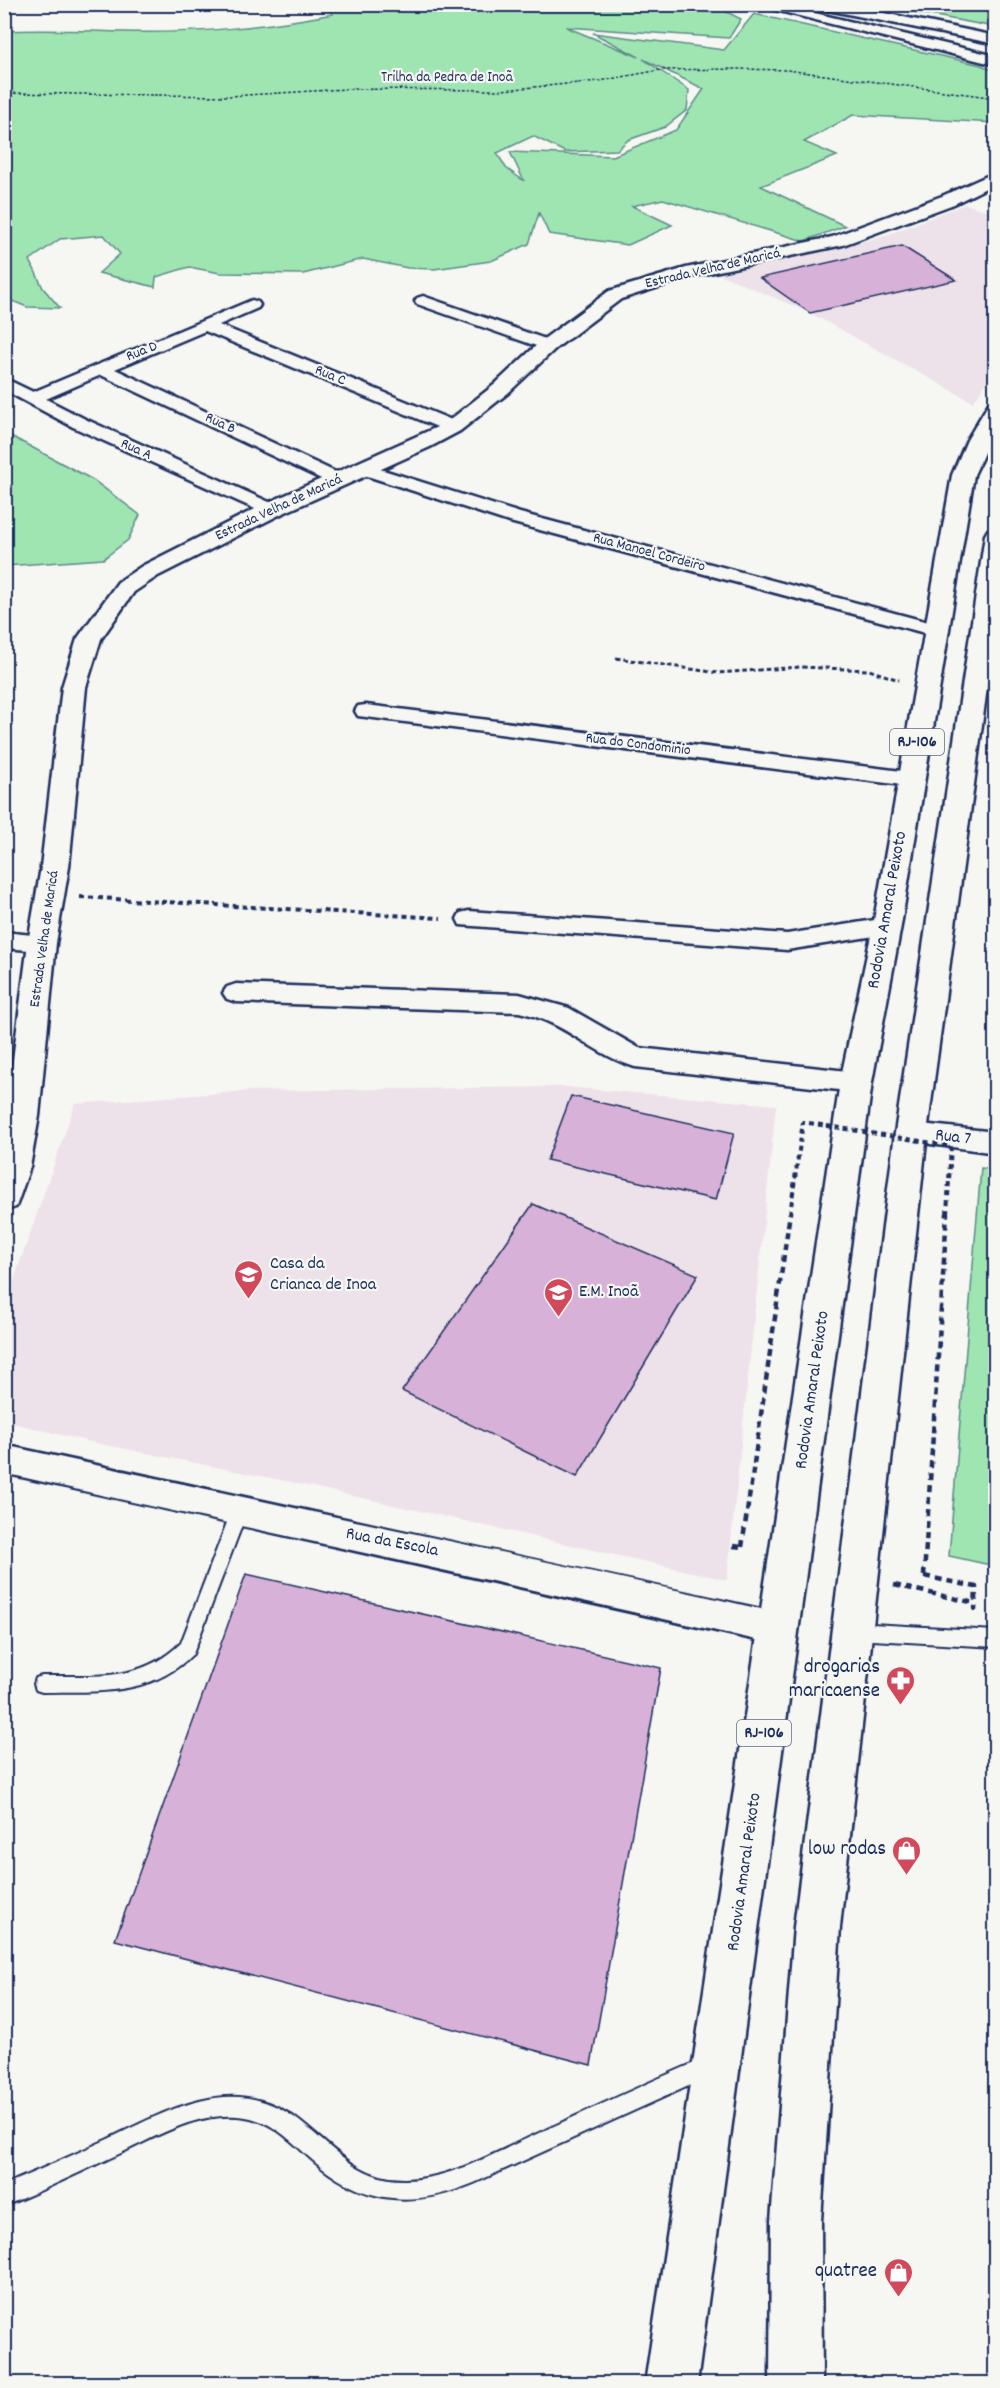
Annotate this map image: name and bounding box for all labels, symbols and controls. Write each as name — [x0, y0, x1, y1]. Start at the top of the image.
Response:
street label: Trilha da Pedra de Inoã — [381, 67, 514, 89]
street label: Estrada Velha de Maricá — [643, 243, 783, 295]
street label: Rua D — [123, 336, 161, 368]
street label: Rua C — [311, 360, 349, 392]
street label: Rua B — [201, 407, 239, 441]
street label: Rua A — [117, 433, 155, 467]
street label: Estrada Velha de Maricá — [212, 469, 347, 547]
street label: Rua Manoel Cordeiro — [590, 527, 708, 579]
street label: Rua do Condominio — [584, 728, 692, 762]
road number: RJ-106 — [890, 729, 944, 755]
street label: Rodovia Amaral Peixoto — [862, 829, 914, 991]
street label: Estrada Velha de Maricá — [24, 869, 66, 1009]
street label: Rua 7 — [934, 1123, 972, 1153]
place label: Casa da Crianca de Inoa — [270, 1252, 377, 1298]
school or university icon: Casa da Crianca de Inoa — [233, 1258, 265, 1300]
school or university icon: E.M. Inoã — [542, 1276, 574, 1318]
place label: E.M. Inoã — [579, 1280, 639, 1305]
street label: Rodovia Amaral Peixoto — [790, 1309, 836, 1471]
street label: Rua da Escola — [344, 1522, 441, 1564]
place label: drogarias maricaense — [789, 1653, 880, 1707]
pharmacy icon: drogarias maricaense — [885, 1664, 917, 1706]
road number: RJ-106 — [737, 1720, 791, 1746]
street label: Rodovia Amaral Peixoto — [722, 1791, 768, 1953]
shop icon: low rodas — [891, 1834, 923, 1876]
place label: low rodas — [808, 1835, 886, 1865]
shop icon: quatree — [882, 2256, 914, 2298]
place label: quatree — [815, 2257, 877, 2287]

